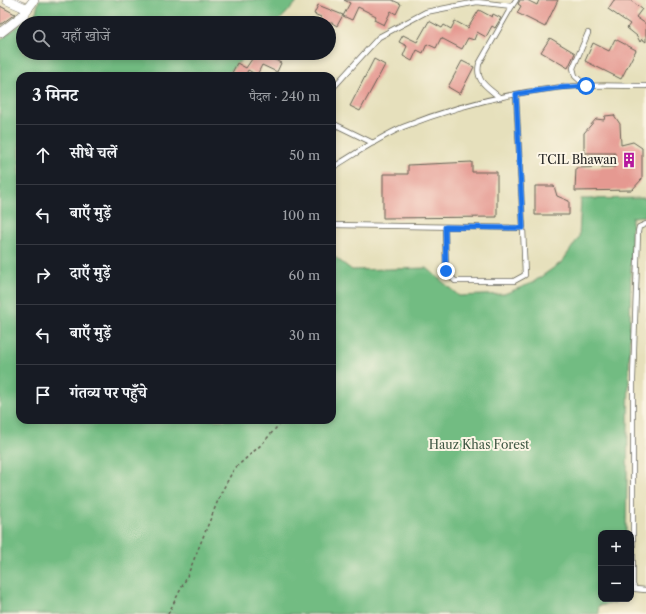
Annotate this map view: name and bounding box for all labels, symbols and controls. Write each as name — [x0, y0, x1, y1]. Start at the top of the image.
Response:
search box — [16, 16, 336, 60]
text: यहाँ खोजें — [62, 26, 110, 45]
icon: search — [30, 27, 52, 49]
route start — [577, 77, 595, 95]
text: 3 मिनट — [32, 85, 78, 105]
text: पैदल · 240 m — [249, 88, 320, 104]
text: सीधे चलें — [70, 143, 117, 162]
icon: ahead — [32, 144, 54, 166]
text: 50 m — [289, 147, 320, 163]
building icon: TCIL Bhawan — [620, 151, 638, 169]
place label: TCIL Bhawan — [538, 152, 617, 167]
text: बाएँ मुड़ें — [70, 203, 111, 222]
icon: left — [32, 204, 54, 226]
text: 100 m — [282, 207, 320, 223]
route end — [437, 262, 455, 280]
text: दाएँ मुड़ें — [70, 263, 110, 282]
icon: right — [32, 264, 54, 286]
text: 60 m — [289, 267, 320, 283]
text: बाएँ मुड़ें — [70, 323, 111, 342]
icon: left — [32, 324, 54, 346]
text: 30 m — [289, 327, 320, 343]
text: गंतव्य पर पहुँचे — [70, 383, 147, 402]
icon: arrive — [32, 384, 54, 406]
park label: Hauz Khas Forest — [429, 437, 530, 452]
map controls — [598, 530, 634, 602]
button: + — [598, 530, 634, 566]
button: − — [598, 566, 634, 602]

